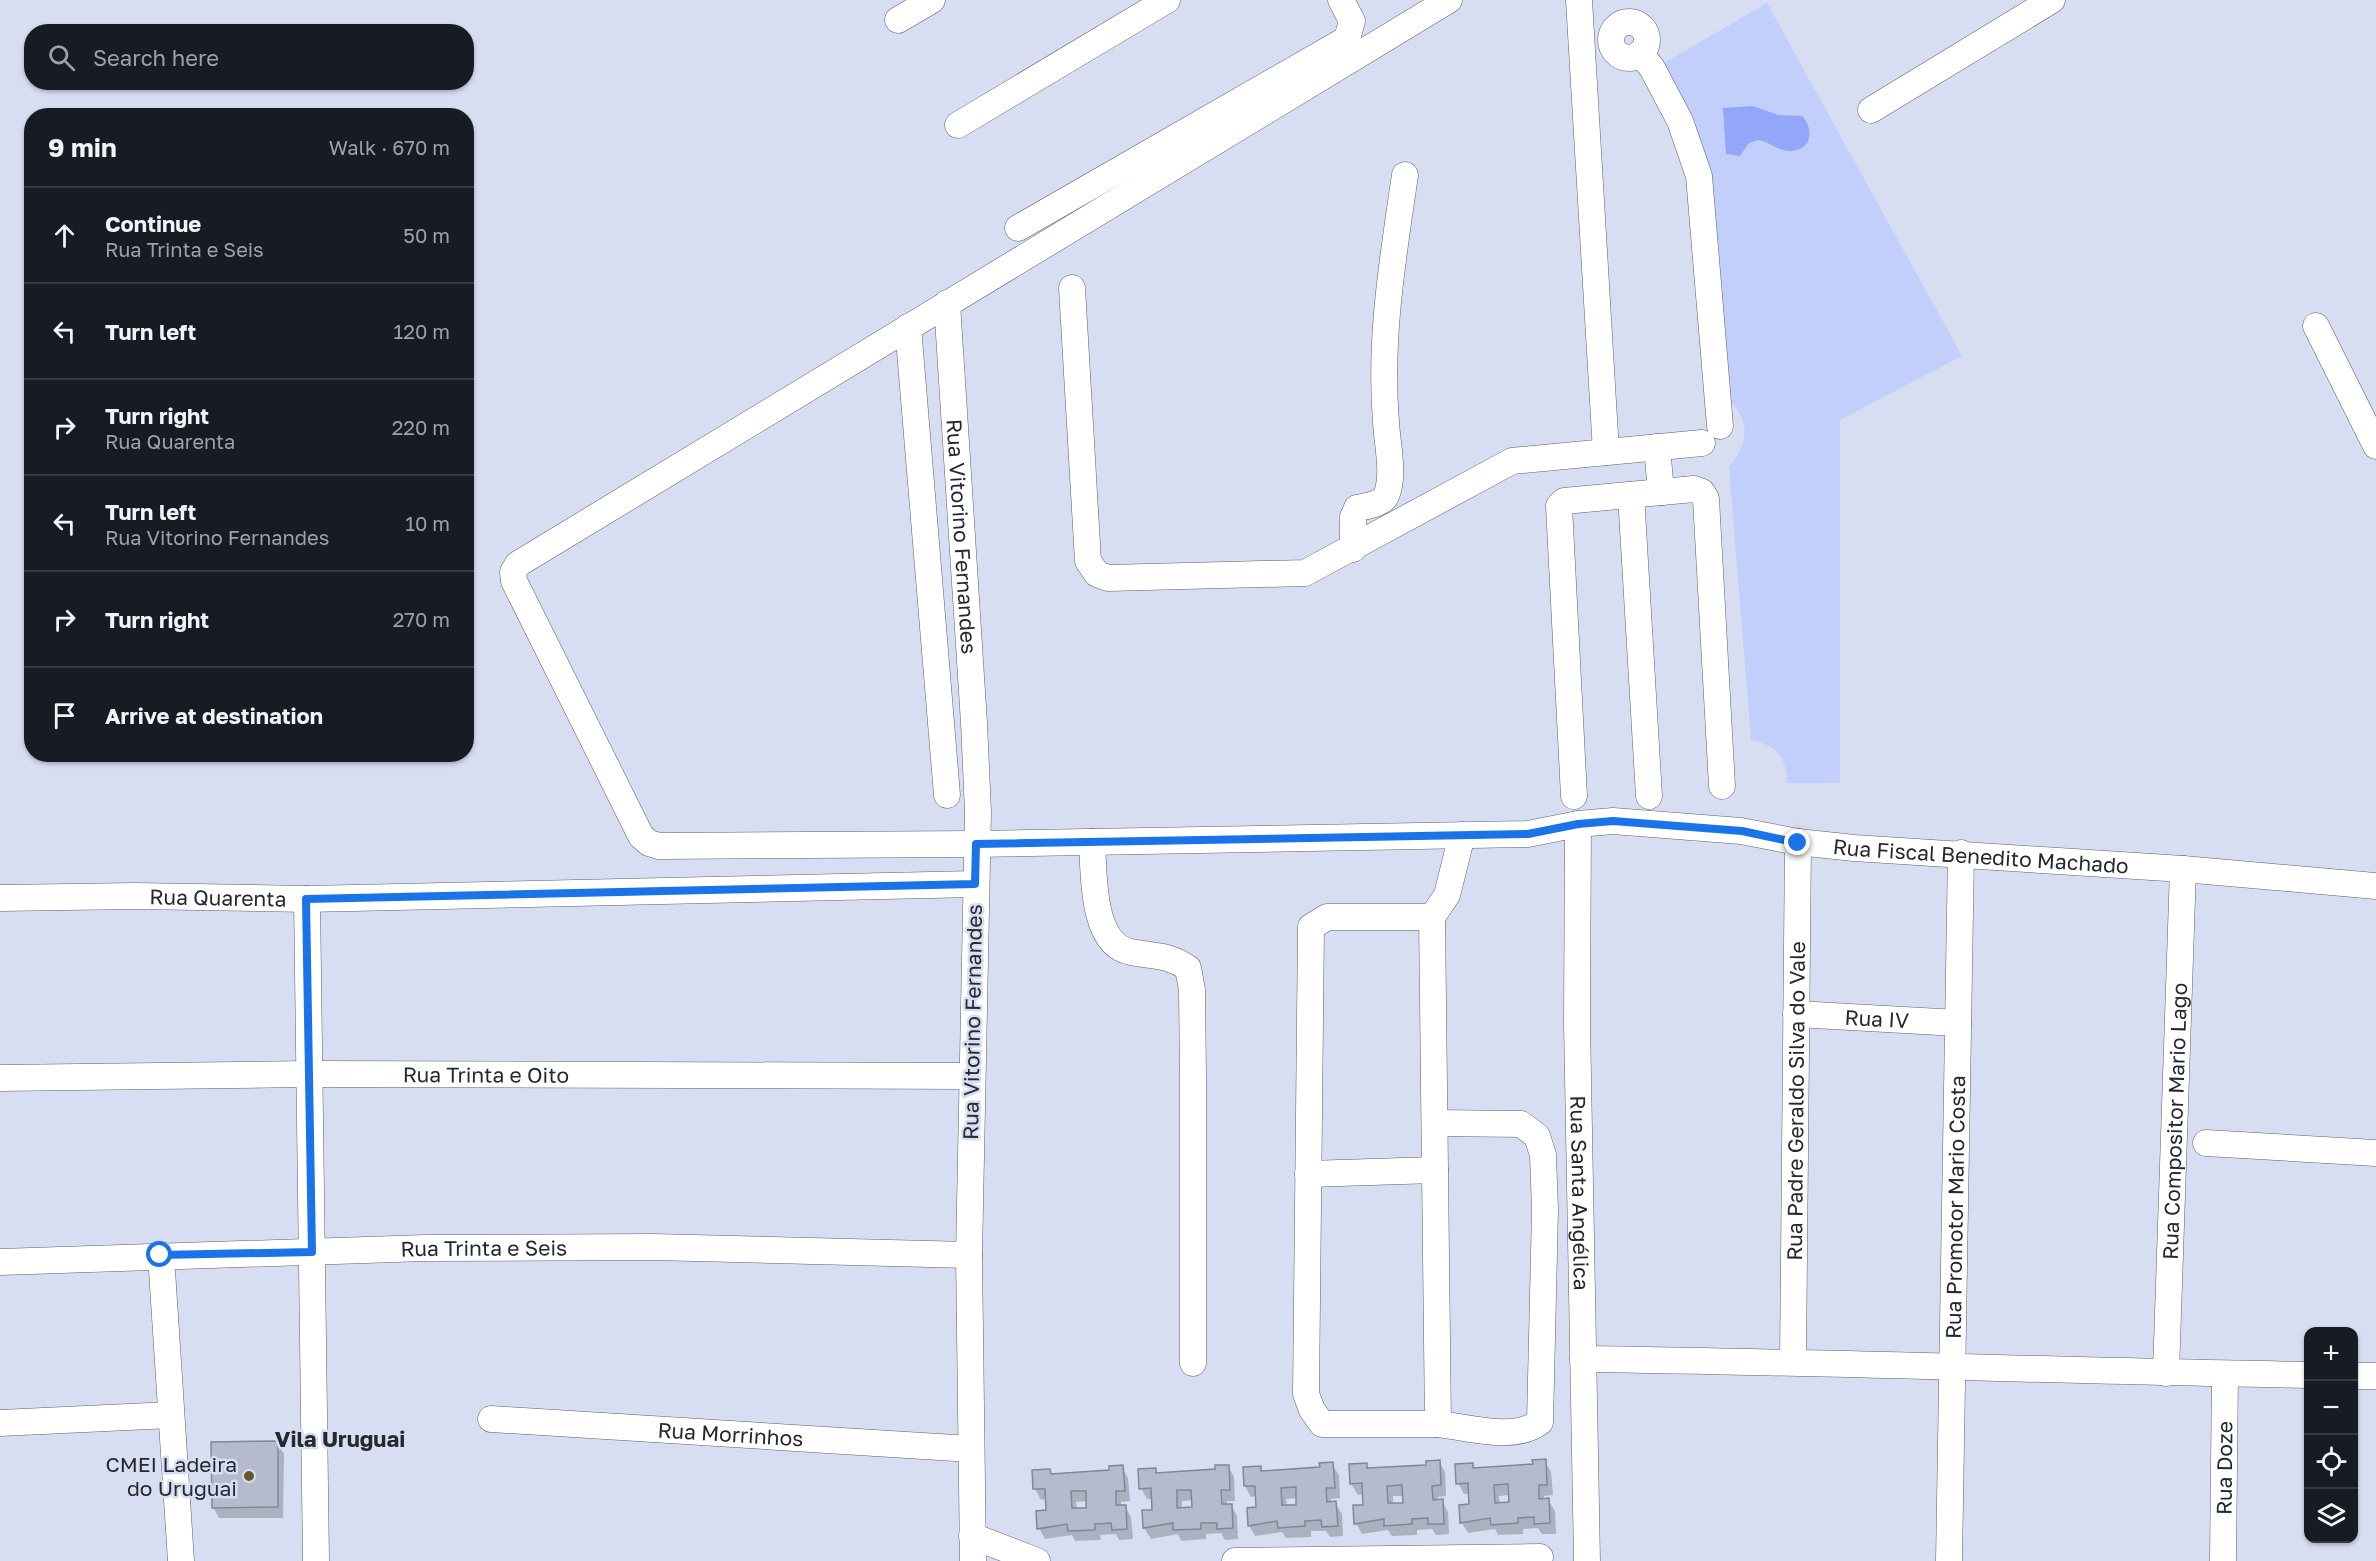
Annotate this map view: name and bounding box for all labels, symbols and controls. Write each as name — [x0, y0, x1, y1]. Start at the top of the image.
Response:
search box — [24, 24, 474, 90]
icon: search — [45, 41, 78, 74]
text: Search here — [93, 44, 219, 71]
text: 9 min — [48, 132, 117, 163]
text: Walk · 670 m — [329, 135, 450, 159]
text: Continue — [105, 210, 201, 237]
icon: ahead — [48, 219, 81, 252]
text: 50 m — [403, 223, 450, 247]
text: Rua Trinta e Seis — [105, 237, 264, 261]
icon: left — [48, 315, 81, 348]
text: Turn left — [105, 318, 196, 345]
text: 120 m — [394, 319, 450, 343]
text: Turn right — [105, 402, 209, 429]
icon: right — [48, 411, 81, 444]
text: 220 m — [392, 415, 450, 439]
street label: Rua Vitorino Fernandes — [941, 418, 983, 655]
text: Rua Quarenta — [105, 429, 235, 453]
text: Turn left — [105, 498, 196, 525]
icon: left — [48, 507, 81, 540]
text: 10 m — [405, 511, 450, 535]
text: Rua Vitorino Fernandes — [105, 525, 329, 549]
icon: right — [48, 603, 81, 636]
text: Turn right — [105, 606, 209, 633]
text: 270 m — [393, 607, 450, 631]
icon: arrive — [48, 699, 81, 732]
text: Arrive at destination — [105, 702, 323, 729]
route end — [1784, 829, 1810, 855]
street label: Rua Fiscal Benedito Machado — [1832, 833, 2129, 879]
street label: Rua Quarenta — [149, 883, 287, 912]
street label: Rua Vitorino Fernandes — [957, 904, 987, 1140]
street label: Rua Padre Geraldo Silva do Vale — [1781, 941, 1810, 1261]
street label: Rua Compositor Mario Lago — [2157, 982, 2192, 1260]
street label: Rua IV — [1844, 1004, 1910, 1033]
street label: Rua Trinta e Oito — [403, 1061, 569, 1088]
street label: Rua Promotor Mario Costa — [1940, 1075, 1970, 1339]
street label: Rua Santa Angélica — [1565, 1095, 1595, 1291]
street label: Rua Trinta e Seis — [400, 1234, 567, 1262]
route start — [146, 1241, 172, 1267]
map controls — [2304, 1327, 2358, 1543]
button: + — [2304, 1327, 2358, 1381]
button: − — [2304, 1381, 2358, 1435]
street label: Rua Morrinhos — [657, 1416, 804, 1452]
street label: Rua Doze — [2210, 1421, 2237, 1515]
district label: Vila Uruguai — [275, 1425, 405, 1452]
button: locate — [2304, 1435, 2358, 1489]
place label: CMEI Ladeira do Uruguai — [105, 1451, 237, 1501]
marker: CMEI Ladeira do Uruguai — [242, 1469, 256, 1483]
button: layers — [2304, 1489, 2358, 1543]

